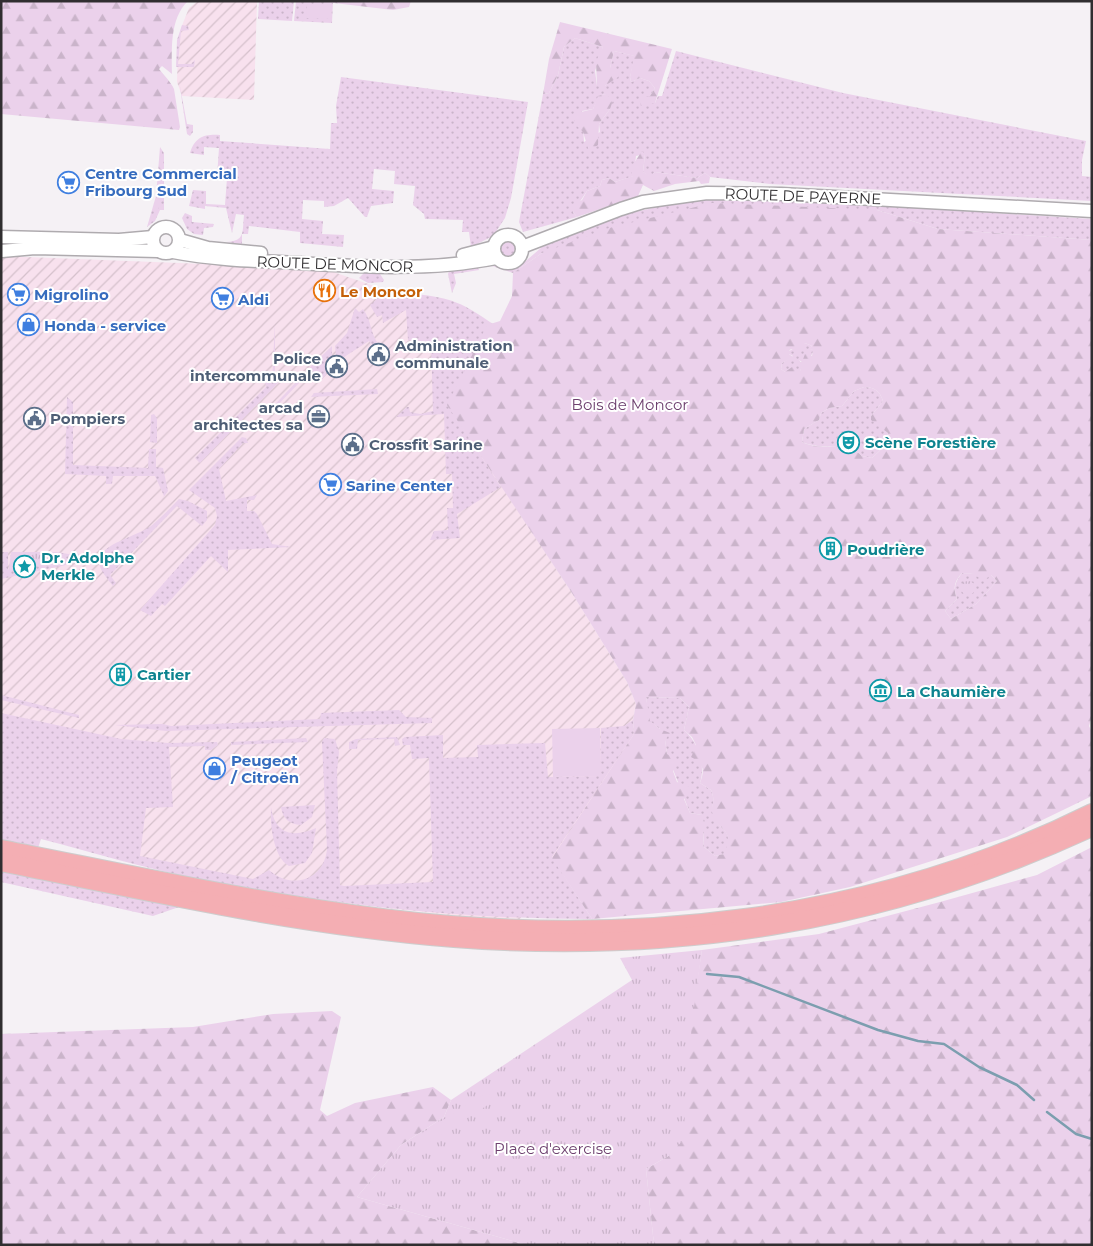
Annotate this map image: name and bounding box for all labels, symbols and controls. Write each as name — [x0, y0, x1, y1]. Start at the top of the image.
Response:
place label: Centre Commercial Fribourg Sud — [85, 164, 237, 200]
supermarket icon: Centre Commercial Fribourg Sud — [57, 170, 81, 194]
street label: ROUTE DE PAYERNE — [724, 184, 882, 208]
street label: ROUTE DE MONCOR — [256, 252, 414, 276]
restaurant icon: Le Moncor — [312, 279, 336, 303]
supermarket icon: Migrolino — [6, 282, 30, 306]
place label: Le Moncor — [340, 282, 423, 301]
place label: Migrolino — [34, 285, 109, 304]
supermarket icon: Aldi — [210, 287, 234, 311]
place label: Aldi — [237, 290, 269, 309]
shop icon: Honda - service — [16, 313, 40, 337]
place label: Honda - service — [44, 316, 166, 335]
place label: Administration communale — [394, 336, 513, 372]
public building icon: Administration communale — [367, 342, 391, 366]
place label: Police intercommunale — [190, 349, 321, 385]
public building icon: Police intercommunale — [325, 355, 349, 379]
park label: Bois de Moncor — [572, 395, 688, 414]
place label: arcad architectes sa — [194, 398, 303, 434]
office icon: arcad architectes sa — [307, 404, 331, 428]
public building icon: Pompiers — [22, 406, 46, 430]
place label: Pompiers — [50, 409, 125, 428]
theatre icon: Scène Forestière — [837, 430, 861, 454]
public building icon: Crossfit Sarine — [341, 432, 365, 456]
place label: Scène Forestière — [865, 433, 996, 452]
place label: Crossfit Sarine — [369, 435, 483, 454]
supermarket icon: Sarine Center — [318, 473, 342, 497]
place label: Sarine Center — [346, 476, 453, 495]
building icon: Poudrière — [819, 537, 843, 561]
place label: Poudrière — [847, 540, 925, 559]
place label: Dr. Adolphe Merkle — [41, 548, 134, 584]
place icon: Dr. Adolphe Merkle — [13, 554, 37, 578]
building icon: Cartier — [109, 662, 133, 686]
place label: Cartier — [137, 665, 191, 684]
museum icon: La Chaumière — [869, 679, 893, 703]
place label: La Chaumière — [897, 682, 1006, 701]
place label: Peugeot / Citroën — [230, 751, 299, 787]
shop icon: Peugeot / Citroën — [203, 757, 227, 781]
park label: Place d'exercise — [494, 1139, 612, 1158]

